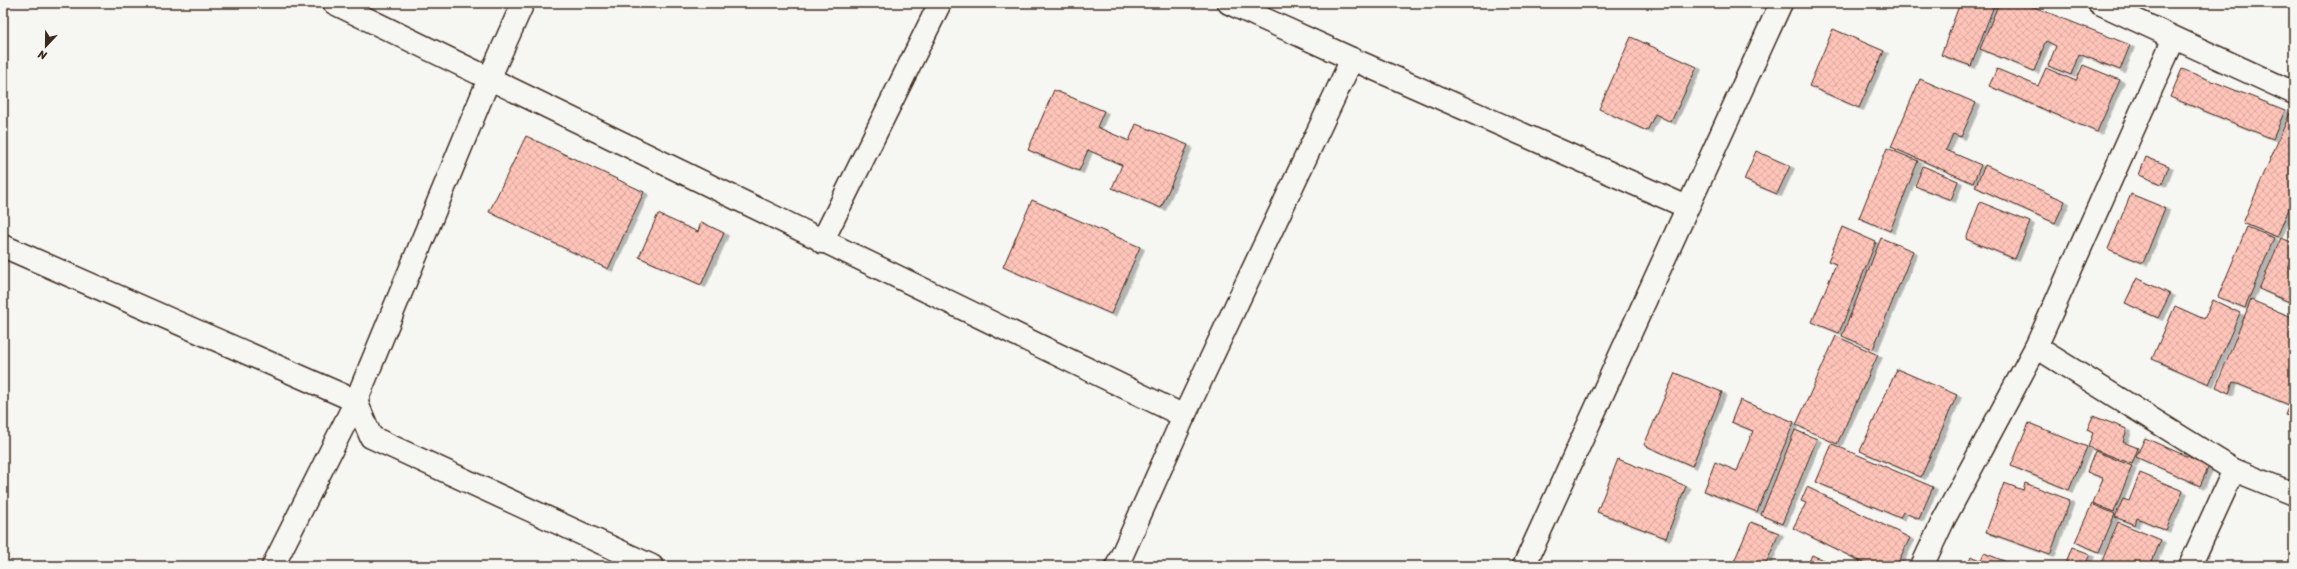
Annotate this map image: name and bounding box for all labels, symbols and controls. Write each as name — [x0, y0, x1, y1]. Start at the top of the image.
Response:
north arrow — [26, 26, 66, 66]
text: N — [35, 44, 50, 65]

